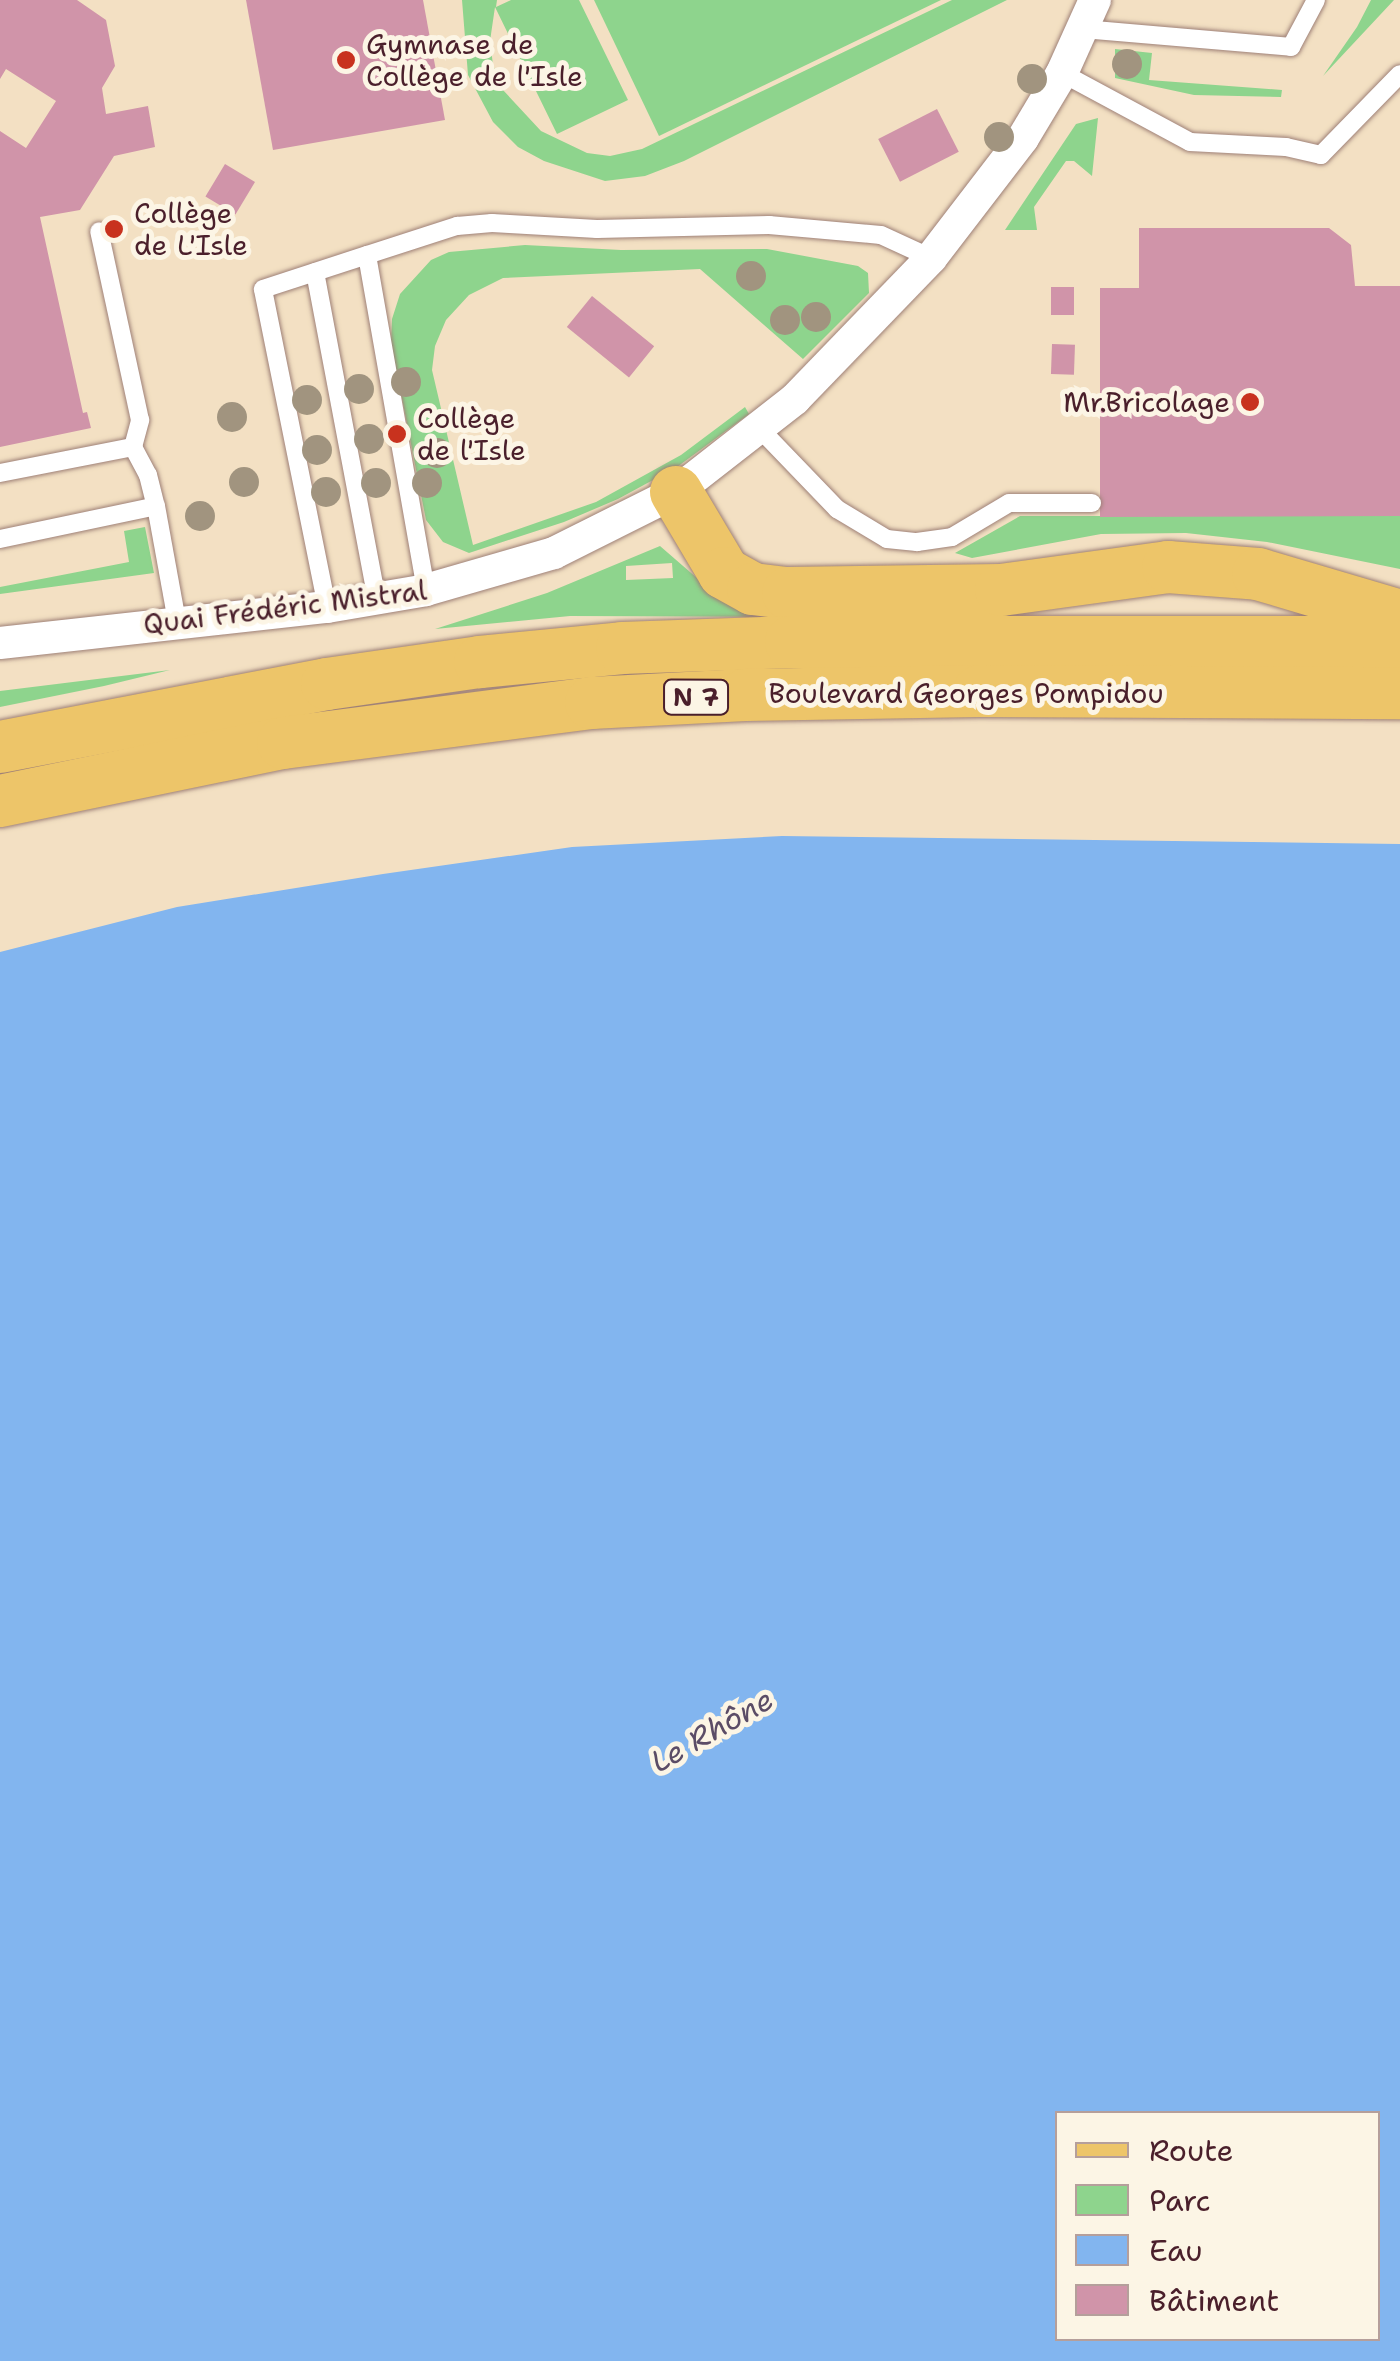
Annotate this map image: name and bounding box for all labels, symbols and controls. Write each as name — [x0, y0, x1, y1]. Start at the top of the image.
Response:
place label: Gymnase de Collège de l'Isle — [366, 27, 583, 93]
marker: Gymnase de Collège de l'Isle — [335, 49, 357, 71]
place label: Collège de L'Isle — [134, 196, 248, 262]
marker: Collège de L'Isle — [103, 218, 125, 240]
place label: Mr.Bricolage — [1063, 385, 1230, 419]
marker: Mr.Bricolage — [1239, 391, 1261, 413]
place label: Collège de l'Isle — [417, 401, 526, 467]
marker: Collège de l'Isle — [386, 423, 408, 445]
street label: Quai Frédéric Mistral — [141, 573, 429, 641]
street label: Boulevard Georges Pompidou — [768, 676, 1164, 710]
road number: N 7 — [661, 677, 731, 717]
water label: Le Rhône — [644, 1682, 780, 1780]
legend — [1055, 2111, 1380, 2341]
text: Route — [1149, 2130, 1233, 2171]
text: Parc — [1149, 2180, 1211, 2221]
text: Eau — [1149, 2230, 1203, 2271]
text: Bâtiment — [1149, 2280, 1279, 2321]

